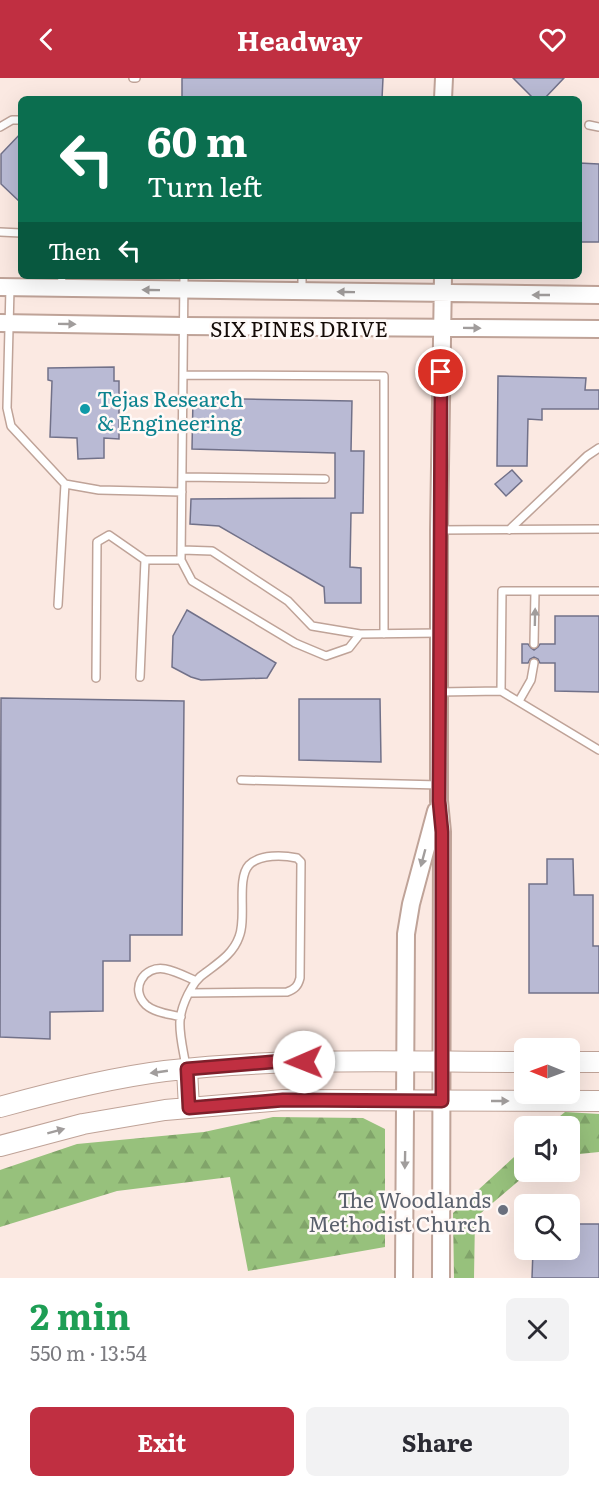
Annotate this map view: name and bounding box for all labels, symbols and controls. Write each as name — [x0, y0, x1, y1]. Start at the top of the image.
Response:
text: Headway — [237, 19, 362, 59]
icon: back — [30, 23, 63, 56]
icon: heart — [536, 23, 569, 56]
text: 60 m — [147, 108, 248, 170]
icon: left — [48, 120, 126, 198]
text: Turn left — [147, 165, 262, 205]
text: Then — [48, 234, 101, 267]
icon: left — [113, 234, 146, 267]
one-way arrow — [141, 285, 160, 295]
one-way arrow — [336, 287, 355, 297]
one-way arrow — [531, 290, 550, 299]
street label: SIX PINES DRIVE — [210, 312, 388, 343]
one-way arrow — [57, 319, 76, 329]
one-way arrow — [462, 323, 481, 332]
pin — [415, 346, 466, 397]
icon: arrive — [424, 355, 457, 388]
place label: Tejas Research & Engineering — [97, 382, 244, 437]
marker: Tejas Research & Engineering — [78, 402, 92, 416]
one-way arrow — [530, 608, 539, 627]
one-way arrow — [418, 849, 428, 867]
position arrow — [272, 1030, 336, 1094]
north arrow — [514, 1038, 580, 1104]
map controls — [514, 1038, 580, 1260]
one-way arrow — [149, 1068, 168, 1077]
one-way arrow — [491, 1096, 510, 1106]
button: sound — [514, 1116, 580, 1182]
one-way arrow — [47, 1125, 66, 1135]
one-way arrow — [401, 1150, 410, 1169]
place label: The Woodlands Methodist Church — [308, 1183, 491, 1238]
button: search — [514, 1194, 580, 1260]
marker: The Woodlands Methodist Church — [496, 1203, 510, 1217]
text: 2 min — [30, 1288, 131, 1341]
button: close — [506, 1298, 569, 1361]
text: 550 m · 13:54 — [30, 1337, 147, 1367]
button: Exit — [30, 1407, 294, 1476]
button: Share — [306, 1407, 569, 1476]

